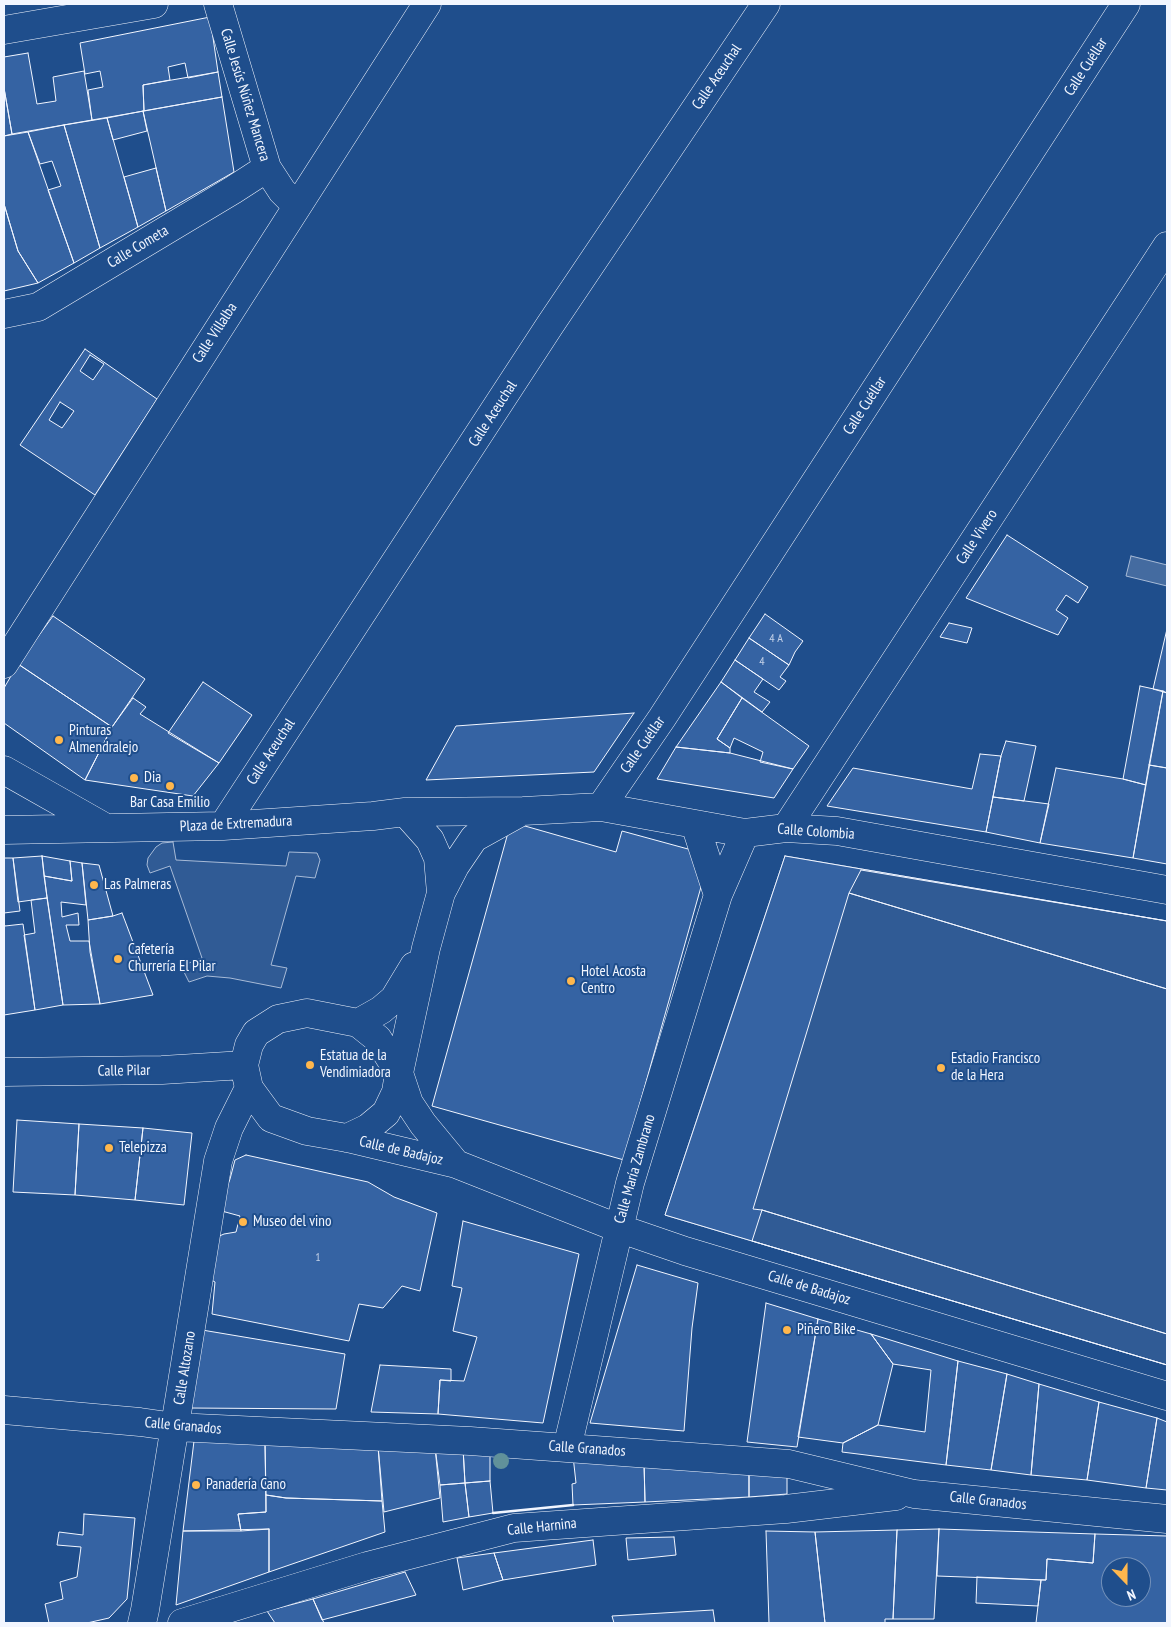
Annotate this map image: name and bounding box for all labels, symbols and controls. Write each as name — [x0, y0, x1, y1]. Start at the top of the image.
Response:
street label: Calle Jesús Núñez Mancera — [216, 26, 274, 164]
street label: Calle Cuéllar — [1061, 35, 1111, 99]
street label: Calle Aceuchal — [689, 41, 745, 113]
street label: Calle Cometa — [104, 222, 172, 272]
street label: Calle Villalba — [189, 299, 241, 367]
street label: Calle Cuéllar — [840, 374, 890, 438]
street label: Calle Aceuchal — [465, 378, 521, 450]
street label: Calle Vivero — [953, 506, 1001, 568]
house number: 4 A — [769, 632, 783, 646]
house number: 4 — [759, 655, 765, 669]
street label: Calle Cuéllar — [617, 713, 669, 777]
street label: Calle Aceuchal — [243, 716, 299, 788]
place label: Pinturas Almendralejo — [69, 722, 138, 757]
marker: Pinturas Almendralejo — [53, 734, 65, 746]
place label: Dia — [144, 769, 161, 787]
marker: Dia — [128, 772, 140, 784]
marker: Bar Casa Emilio — [164, 780, 176, 792]
place label: Bar Casa Emilio — [130, 794, 210, 812]
street label: Plaza de Extremadura — [179, 812, 293, 836]
street label: Calle Colombia — [777, 820, 855, 844]
place label: Las Palmeras — [104, 876, 171, 894]
marker: Las Palmeras — [88, 879, 100, 891]
place label: Cafetería Churrería El Pilar — [128, 941, 216, 976]
marker: Cafetería Churrería El Pilar — [112, 953, 124, 965]
place label: Hotel Acosta Centro — [581, 963, 646, 998]
marker: Hotel Acosta Centro — [565, 975, 577, 987]
place label: Estatua de la Vendimiadora — [320, 1047, 391, 1082]
place label: Estadio Francisco de la Hera — [951, 1050, 1040, 1085]
marker: Estatua de la Vendimiadora — [304, 1059, 316, 1071]
street label: Calle Pilar — [98, 1062, 150, 1080]
marker: Estadio Francisco de la Hera — [935, 1062, 947, 1074]
street label: Calle María Zambrano — [611, 1112, 659, 1226]
street label: Calle de Badajoz — [357, 1133, 445, 1169]
place label: Telepizza — [119, 1139, 167, 1157]
marker: Telepizza — [103, 1142, 115, 1154]
place label: Museo del vino — [253, 1213, 331, 1231]
marker: Museo del vino — [237, 1216, 249, 1228]
house number: 1 — [315, 1251, 321, 1265]
street label: Calle de Badajoz — [766, 1267, 852, 1309]
place label: Piñero Bike — [797, 1321, 856, 1339]
marker: Piñero Bike — [781, 1324, 793, 1336]
street label: Calle Altozano — [170, 1330, 200, 1406]
street label: Calle Granados — [144, 1414, 222, 1438]
street label: Calle Granados — [548, 1437, 626, 1461]
place label: Panadería Cano — [206, 1476, 286, 1494]
marker: Panadería Cano — [190, 1479, 202, 1491]
street label: Calle Granados — [949, 1488, 1027, 1514]
street label: Calle Harnina — [506, 1514, 578, 1540]
north arrow — [1101, 1557, 1151, 1607]
text: N — [1124, 1585, 1138, 1605]

